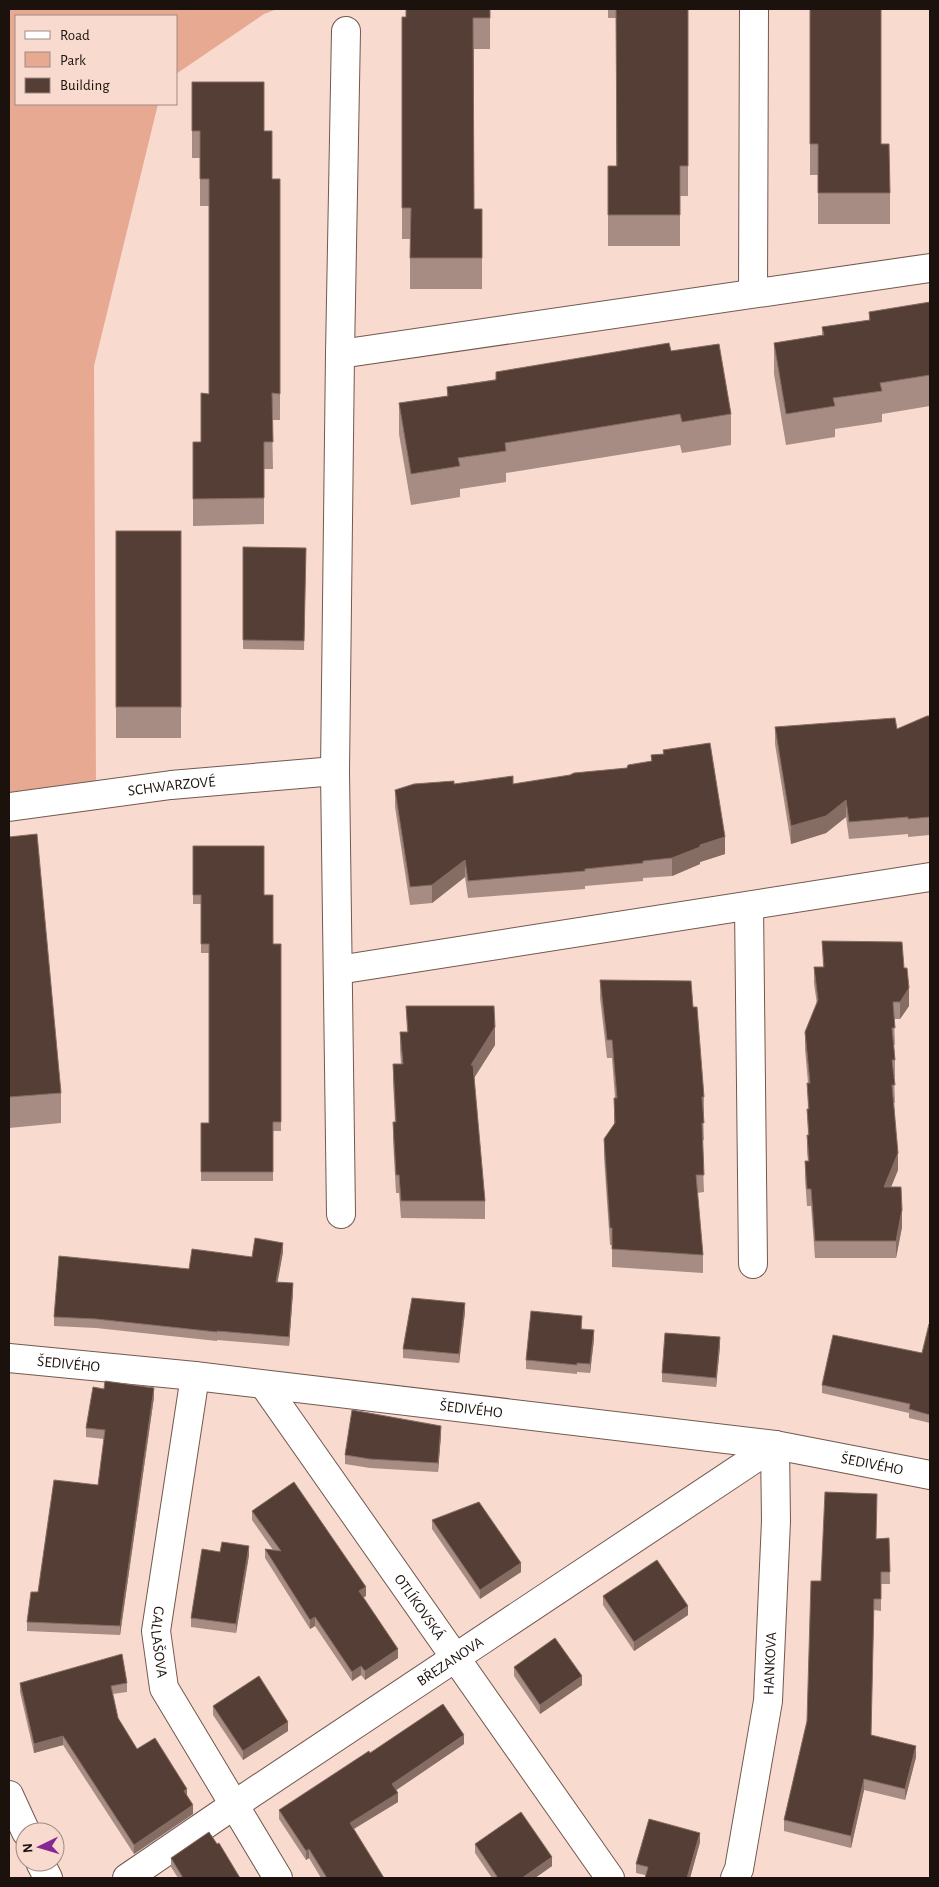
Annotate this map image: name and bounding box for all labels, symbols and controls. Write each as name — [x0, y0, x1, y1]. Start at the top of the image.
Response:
legend — [15, 15, 178, 105]
text: Road — [60, 28, 90, 43]
text: Park — [60, 53, 86, 68]
text: Building — [60, 78, 110, 93]
street label: SCHWARZOVÉ — [127, 772, 216, 798]
street label: ŠEDIVÉHO — [37, 1352, 101, 1374]
street label: ŠEDIVÉHO — [439, 1397, 503, 1420]
street label: ŠEDIVÉHO — [840, 1449, 905, 1477]
street label: OTLÍKOVSKÁ — [392, 1571, 449, 1642]
street label: GALLAŠOVA — [148, 1605, 170, 1679]
street label: HANKOVA — [761, 1631, 779, 1695]
street label: BŘEZANOVA — [414, 1634, 486, 1689]
north arrow — [15, 1822, 65, 1872]
text: N — [21, 1843, 35, 1854]

